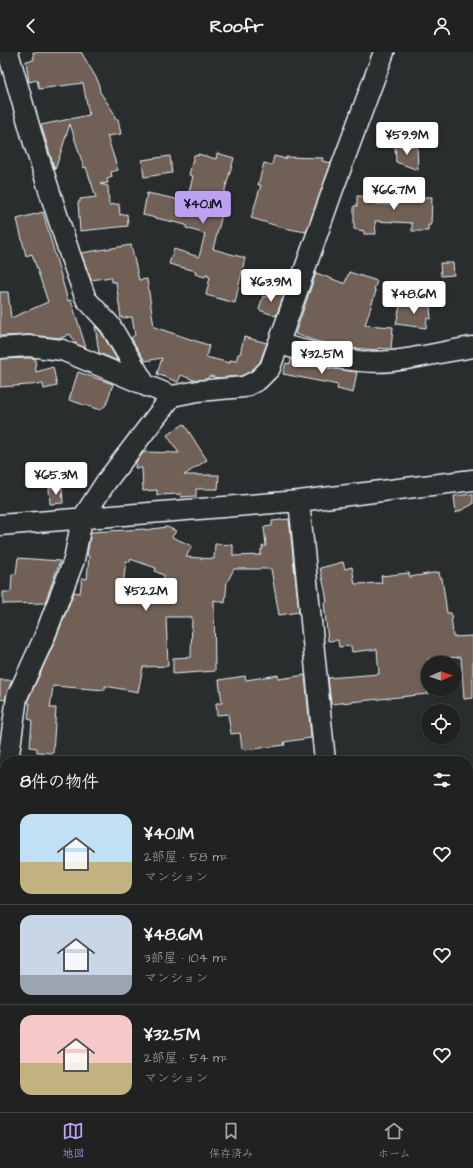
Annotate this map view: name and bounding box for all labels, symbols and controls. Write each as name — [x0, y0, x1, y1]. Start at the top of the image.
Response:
text: Roofr — [210, 14, 263, 39]
icon: back — [20, 15, 42, 37]
icon: person — [431, 15, 453, 37]
pin: ¥59.9M — [374, 122, 440, 156]
text: ¥59.9M — [385, 126, 429, 144]
pin: ¥66.7M — [361, 177, 427, 211]
text: ¥66.7M — [372, 181, 416, 199]
pin: ¥40.1M — [170, 191, 236, 225]
text: ¥40.1M — [184, 195, 222, 213]
pin: ¥63.9M — [238, 269, 304, 303]
text: ¥63.9M — [250, 273, 292, 291]
pin: ¥48.6M — [381, 281, 447, 315]
text: ¥48.6M — [392, 285, 436, 303]
pin: ¥32.5M — [289, 341, 355, 375]
text: ¥32.5M — [301, 345, 343, 363]
pin: ¥65.3M — [23, 462, 89, 496]
text: ¥65.3M — [34, 466, 78, 484]
pin: ¥52.2M — [113, 578, 179, 612]
text: ¥52.2M — [124, 582, 168, 600]
north arrow — [421, 656, 461, 696]
map controls — [421, 656, 461, 744]
button: locate — [421, 704, 461, 744]
icon: filters — [431, 769, 453, 791]
text: 8件の物件 — [20, 770, 99, 794]
text: ¥40.1M — [144, 822, 194, 846]
icon: home — [52, 830, 100, 878]
icon: heart — [431, 843, 453, 865]
text: 2部屋 · 58 m² — [144, 848, 228, 866]
text: マンション — [144, 868, 208, 886]
text: ¥48.6M — [144, 923, 203, 947]
icon: home — [52, 931, 100, 979]
icon: heart — [431, 944, 453, 966]
text: 3部屋 · 104 m² — [144, 949, 228, 967]
text: マンション — [144, 969, 208, 987]
text: ¥32.5M — [144, 1023, 200, 1047]
icon: home — [52, 1031, 100, 1079]
icon: heart — [431, 1044, 453, 1066]
text: 2部屋 · 54 m² — [144, 1049, 228, 1067]
text: マンション — [144, 1069, 208, 1087]
tab: 地図 — [62, 1120, 84, 1161]
tab: 保存済み — [209, 1120, 253, 1161]
tab: ホーム — [378, 1120, 411, 1161]

